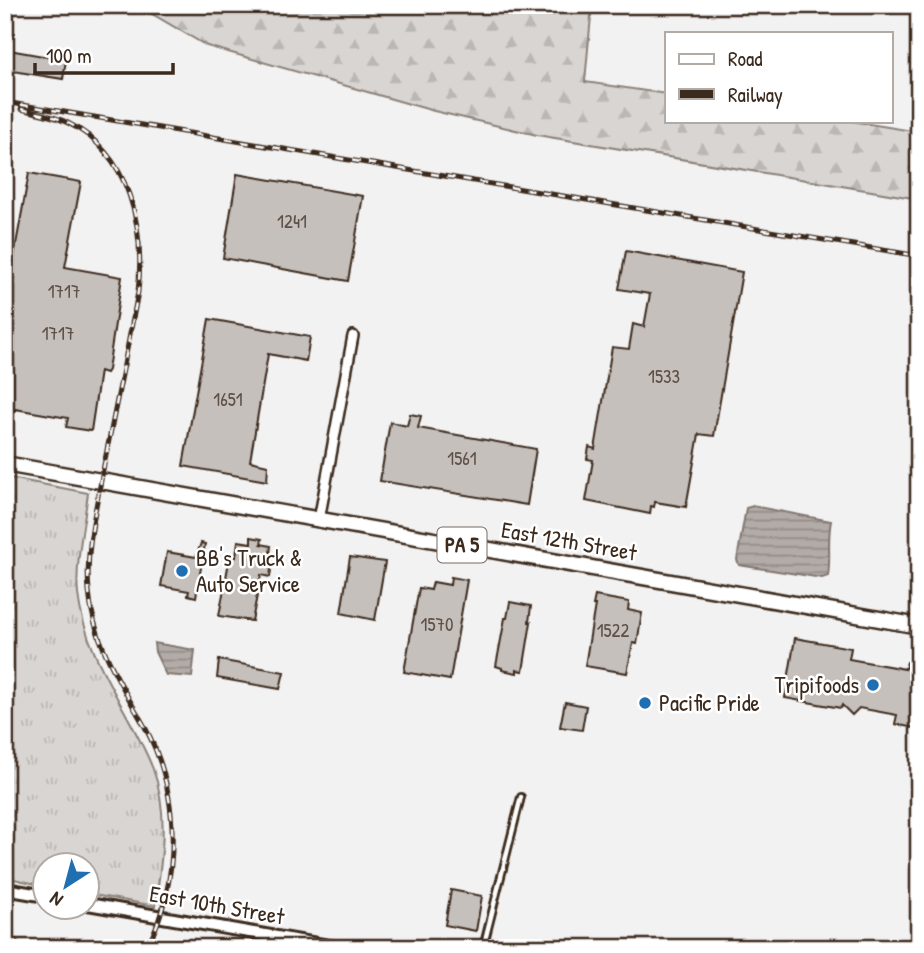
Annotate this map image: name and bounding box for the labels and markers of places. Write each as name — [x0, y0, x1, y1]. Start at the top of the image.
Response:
place label: BB's Truck & Auto Service — [196, 542, 302, 599]
marker: BB's Truck & Auto Service — [174, 563, 190, 579]
place label: Tripifoods — [775, 669, 859, 700]
marker: Tripifoods — [865, 677, 881, 693]
place label: Pacific Pride — [659, 687, 760, 718]
marker: Pacific Pride — [637, 695, 653, 711]

